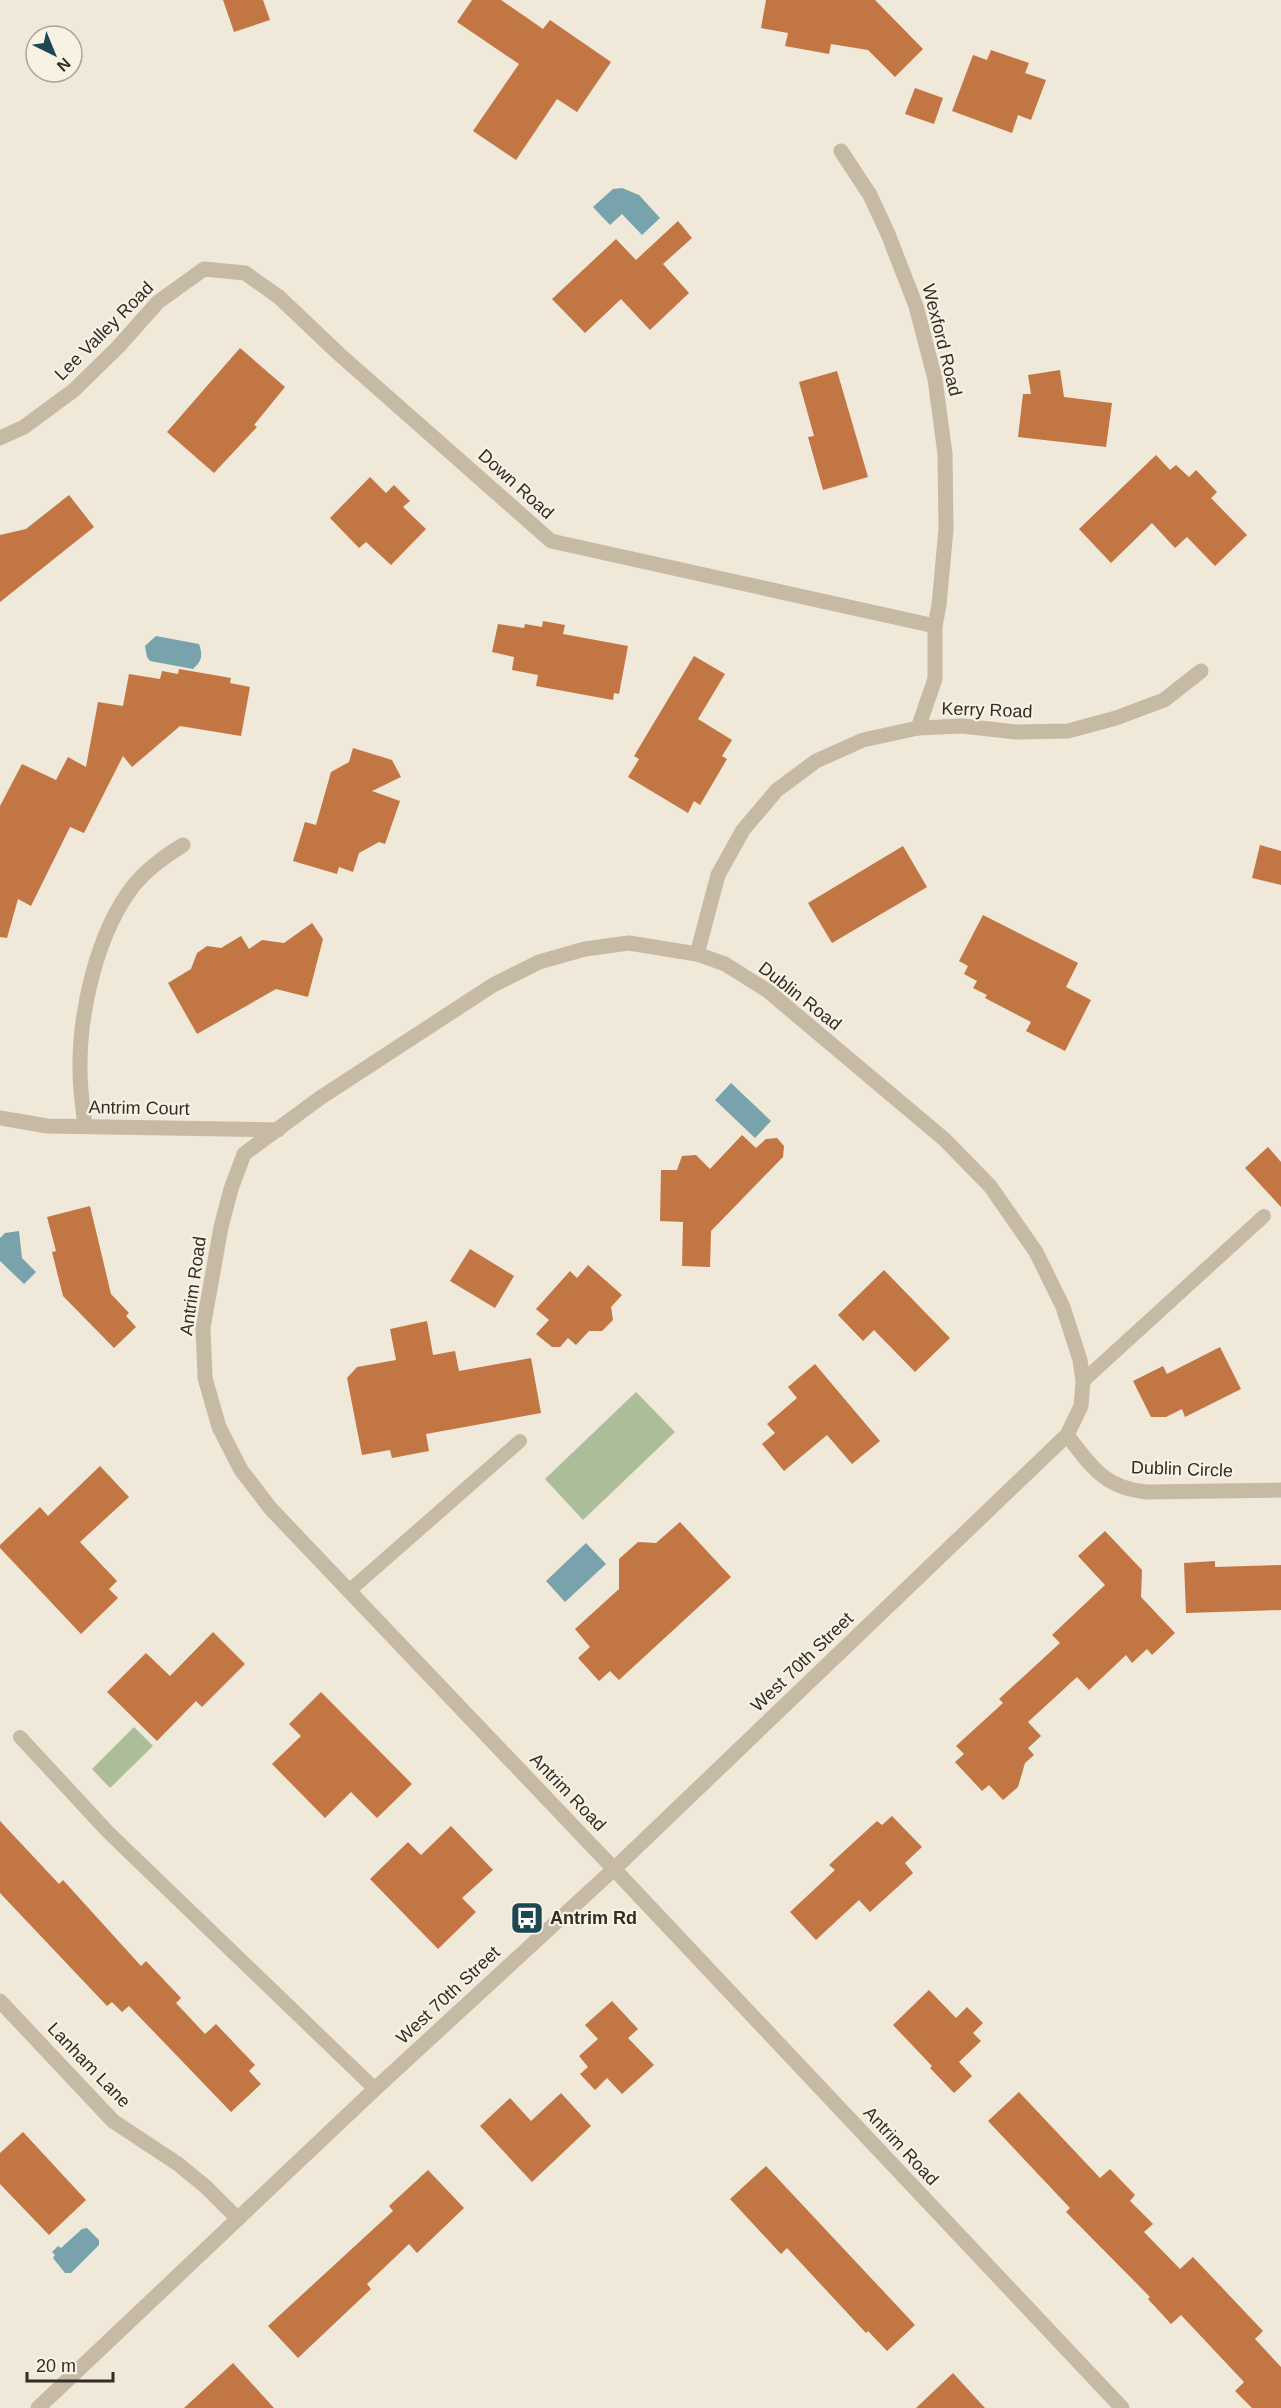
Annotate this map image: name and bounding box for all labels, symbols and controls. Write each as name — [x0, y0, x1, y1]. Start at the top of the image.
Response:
north arrow — [24, 24, 84, 84]
text: N — [54, 54, 74, 75]
street label: Lee Valley Road — [51, 278, 157, 384]
street label: Wexford Road — [918, 282, 966, 398]
street label: Down Road — [474, 445, 558, 523]
street label: Kerry Road — [941, 698, 1033, 722]
street label: Dublin Road — [755, 958, 845, 1034]
street label: Antrim Court — [88, 1097, 190, 1119]
street label: Antrim Road — [176, 1235, 210, 1337]
street label: Dublin Circle — [1131, 1457, 1233, 1481]
street label: West 70th Street — [747, 1608, 857, 1716]
street label: Antrim Road — [526, 1749, 610, 1835]
bus stop icon: Antrim Rd — [509, 1900, 545, 1936]
place label: Antrim Rd — [550, 1908, 637, 1928]
street label: West 70th Street — [392, 1942, 504, 2048]
street label: Lanham Lane — [44, 2018, 134, 2112]
street label: Antrim Road — [860, 2103, 942, 2189]
scale bar — [27, 2345, 112, 2383]
text: 20 m — [36, 2356, 76, 2376]

